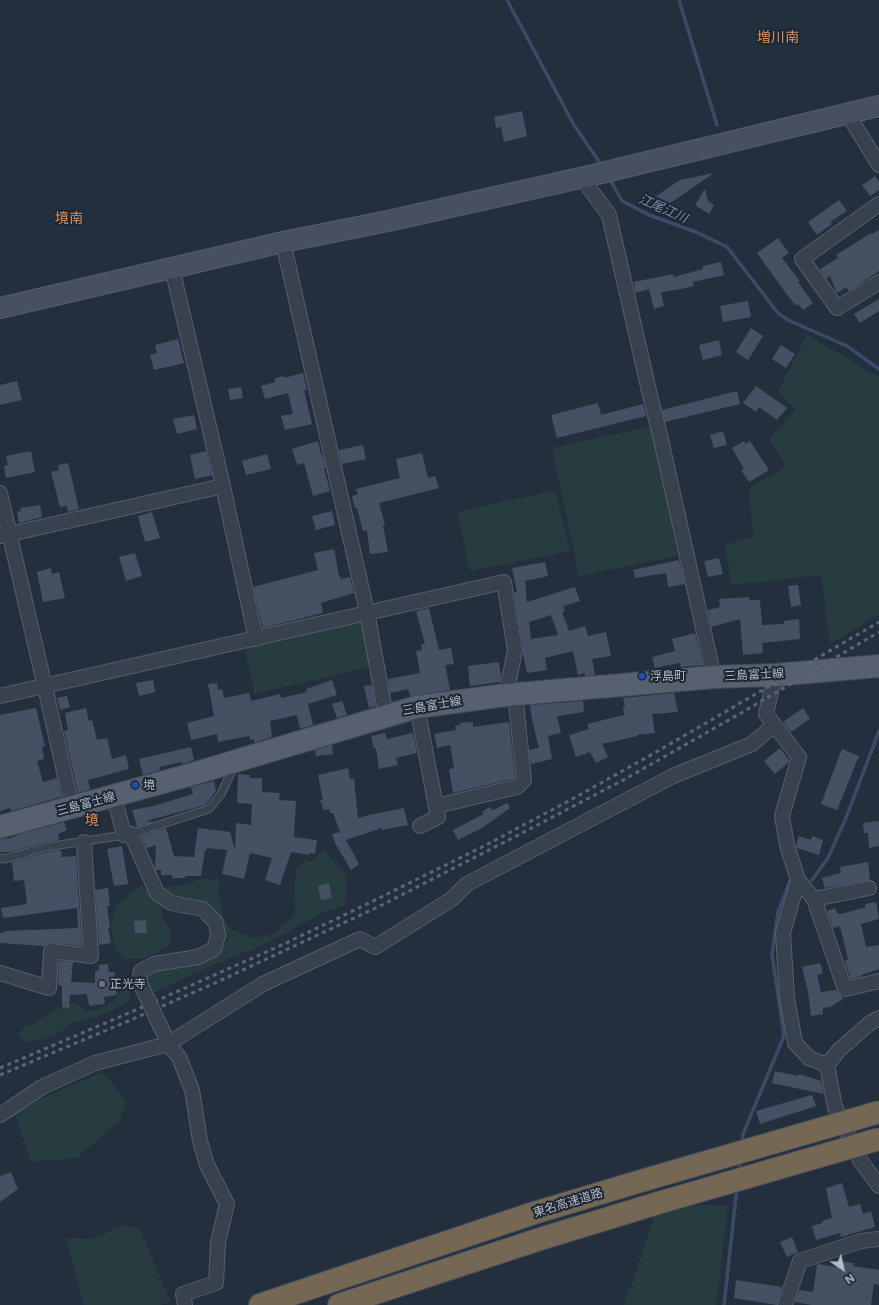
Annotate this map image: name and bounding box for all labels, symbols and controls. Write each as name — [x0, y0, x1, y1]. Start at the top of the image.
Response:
district label: 増川南 — [757, 30, 799, 46]
water label: 江尾江川 — [636, 191, 690, 227]
district label: 境南 — [55, 211, 83, 227]
street label: 三島富士線 — [724, 666, 784, 684]
place label: 浮島町 — [650, 669, 686, 683]
marker: 浮島町 — [637, 671, 647, 681]
street label: 三島富士線 — [401, 694, 463, 718]
place label: 境 — [143, 778, 155, 792]
marker: 境 — [130, 780, 140, 790]
street label: 三島富士線 — [55, 789, 117, 819]
district label: 境 — [85, 813, 99, 829]
place label: 正光寺 — [110, 977, 146, 991]
marker: 正光寺 — [97, 979, 107, 989]
street label: 東名高速道路 — [531, 1186, 605, 1220]
north arrow — [823, 1249, 863, 1289]
text: N — [842, 1271, 857, 1287]

